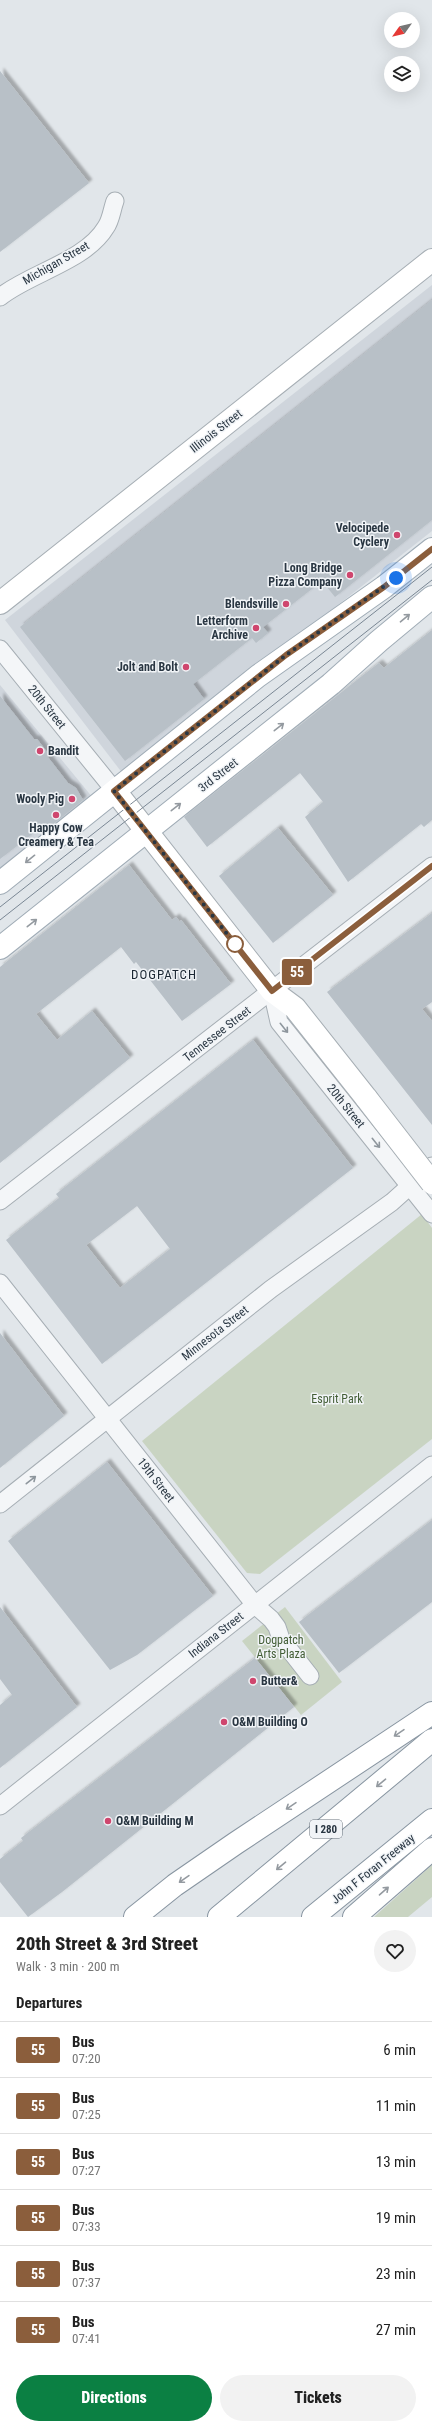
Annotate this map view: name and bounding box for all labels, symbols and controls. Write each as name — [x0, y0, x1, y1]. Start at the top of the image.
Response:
north arrow — [384, 12, 420, 48]
map controls — [384, 12, 420, 92]
button: layers — [384, 56, 420, 92]
street label: Michigan Street — [20, 238, 92, 288]
street label: Illinois Street — [187, 406, 245, 456]
place label: Velocipede Cyclery — [336, 521, 390, 549]
marker: Velocipede Cyclery — [392, 530, 402, 540]
place label: Long Bridge Pizza Company — [268, 561, 343, 589]
your location — [386, 568, 406, 588]
marker: Long Bridge Pizza Company — [345, 570, 355, 580]
place label: Blendsville — [225, 597, 278, 611]
marker: Blendsville — [281, 599, 291, 609]
place label: Letterform Archive — [197, 614, 248, 642]
one-way arrow — [400, 614, 411, 623]
marker: Letterform Archive — [251, 623, 261, 633]
place label: Jolt and Bolt — [117, 660, 178, 674]
marker: Jolt and Bolt — [181, 662, 191, 672]
street label: 20th Street — [25, 682, 69, 732]
one-way arrow — [273, 722, 284, 731]
place label: Bandit — [48, 744, 79, 758]
marker: Bandit — [35, 746, 45, 756]
street label: 3rd Street — [195, 755, 241, 795]
place label: Wooly Pig — [16, 792, 64, 806]
marker: Wooly Pig — [67, 794, 77, 804]
one-way arrow — [171, 803, 182, 811]
marker: Happy Cow Creamery & Tea — [51, 810, 61, 820]
place label: Happy Cow Creamery & Tea — [18, 821, 94, 849]
one-way arrow — [24, 855, 35, 864]
one-way arrow — [26, 918, 37, 927]
unlabelled marker — [226, 935, 244, 953]
line badge: 55 — [279, 959, 315, 985]
text: 55 — [290, 964, 304, 980]
district label: DOGPATCH — [131, 967, 197, 982]
street label: Tennessee Street — [181, 1003, 254, 1065]
one-way arrow — [279, 1022, 288, 1033]
street label: 20th Street — [324, 1081, 368, 1131]
one-way arrow — [371, 1137, 380, 1148]
street label: Minnesota Street — [179, 1302, 251, 1363]
park label: Esprit Park — [311, 1392, 363, 1406]
street label: 19th Street — [134, 1455, 178, 1505]
one-way arrow — [25, 1475, 36, 1484]
street label: Indiana Street — [186, 1609, 247, 1661]
park label: Dogpatch Arts Plaza — [257, 1633, 306, 1661]
place label: Butter& — [261, 1674, 298, 1688]
marker: Butter& — [248, 1676, 258, 1686]
place label: O&M Building O — [232, 1715, 308, 1729]
marker: O&M Building O — [219, 1717, 229, 1727]
one-way arrow — [394, 1729, 405, 1737]
one-way arrow — [375, 1779, 386, 1788]
one-way arrow — [286, 1802, 297, 1810]
place label: O&M Building M — [116, 1814, 194, 1828]
marker: O&M Building M — [103, 1816, 113, 1826]
road number: I 280 — [310, 1820, 342, 1838]
street label: John F Foran Freeway — [329, 1831, 417, 1907]
one-way arrow — [275, 1862, 286, 1871]
one-way arrow — [179, 1875, 190, 1883]
one-way arrow — [378, 1887, 389, 1896]
button: heart — [374, 1930, 416, 1972]
text: 20th Street & 3rd Street — [16, 1932, 198, 1955]
text: Walk · 3 min · 200 m — [16, 1959, 120, 1974]
text: Departures — [16, 1994, 82, 2012]
text: Bus — [72, 2033, 95, 2051]
text: 6 min — [383, 2041, 416, 2059]
text: 55 — [31, 2042, 45, 2058]
text: 07:20 — [72, 2051, 101, 2066]
text: Bus — [72, 2089, 95, 2107]
text: 11 min — [376, 2097, 416, 2115]
text: 55 — [31, 2098, 45, 2114]
text: 07:25 — [72, 2107, 101, 2122]
text: Bus — [72, 2145, 95, 2163]
text: 13 min — [376, 2153, 416, 2171]
text: 55 — [31, 2154, 45, 2170]
text: 07:27 — [72, 2163, 101, 2178]
text: Bus — [72, 2201, 95, 2219]
text: 19 min — [376, 2209, 416, 2227]
text: 55 — [31, 2210, 45, 2226]
text: 07:33 — [72, 2219, 101, 2234]
text: Bus — [72, 2257, 95, 2275]
text: 23 min — [376, 2265, 416, 2283]
text: 55 — [31, 2266, 45, 2282]
text: 07:37 — [72, 2275, 101, 2290]
text: Bus — [72, 2313, 95, 2331]
text: 27 min — [376, 2321, 416, 2339]
text: 55 — [31, 2322, 45, 2338]
text: 07:41 — [72, 2331, 101, 2346]
button: Directions — [16, 2375, 212, 2421]
button: Tickets — [220, 2375, 416, 2421]

